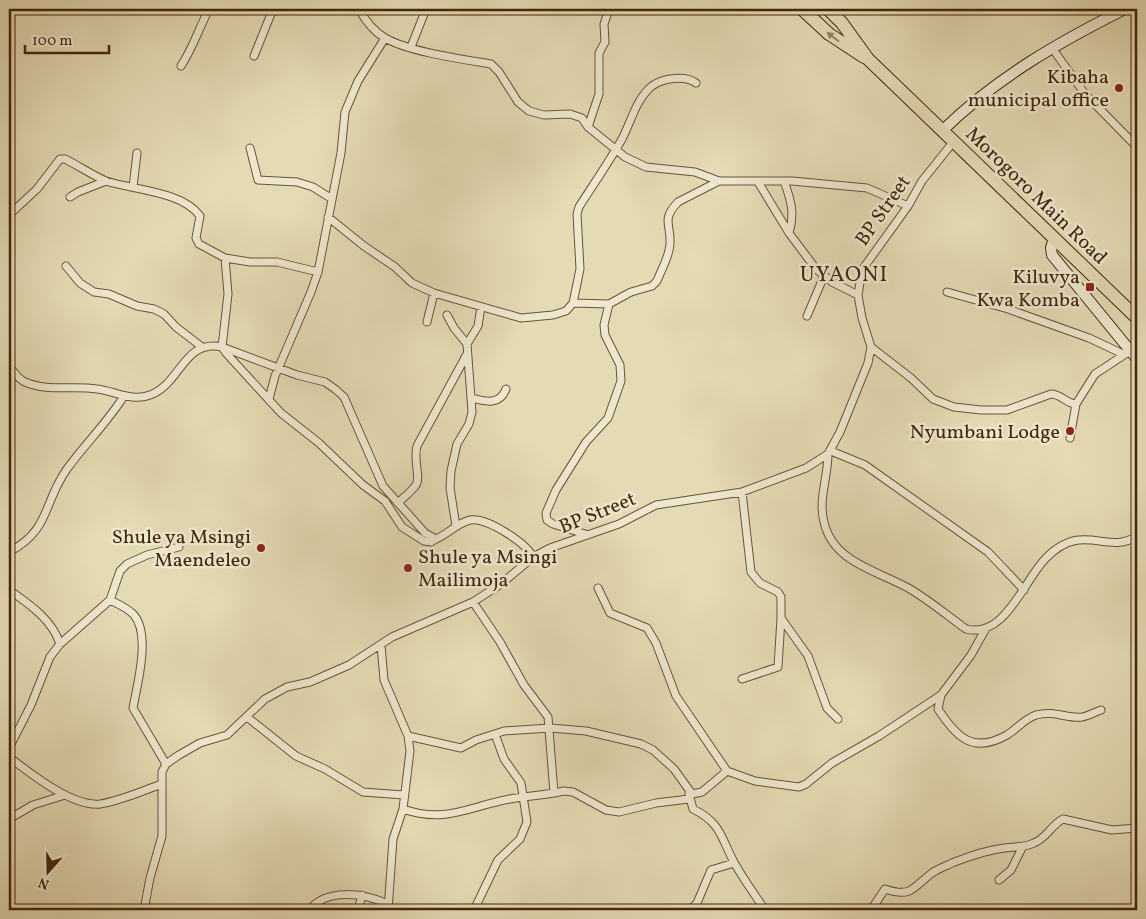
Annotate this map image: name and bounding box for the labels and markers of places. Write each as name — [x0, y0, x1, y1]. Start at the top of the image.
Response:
place label: Kibaha municipal office — [968, 64, 1109, 115]
marker: Kibaha municipal office — [1113, 82, 1125, 94]
place label: Kiluvya Kwa Komba — [976, 264, 1080, 315]
marker: Kiluvya Kwa Komba — [1084, 281, 1096, 293]
place label: Nyumbani Lodge — [910, 419, 1060, 447]
marker: Nyumbani Lodge — [1064, 425, 1076, 437]
place label: Shule ya Msingi Maendeleo — [112, 524, 251, 575]
marker: Shule ya Msingi Maendeleo — [255, 542, 267, 554]
place label: Shule ya Msingi Mailimoja — [418, 544, 557, 595]
marker: Shule ya Msingi Mailimoja — [402, 562, 414, 574]

